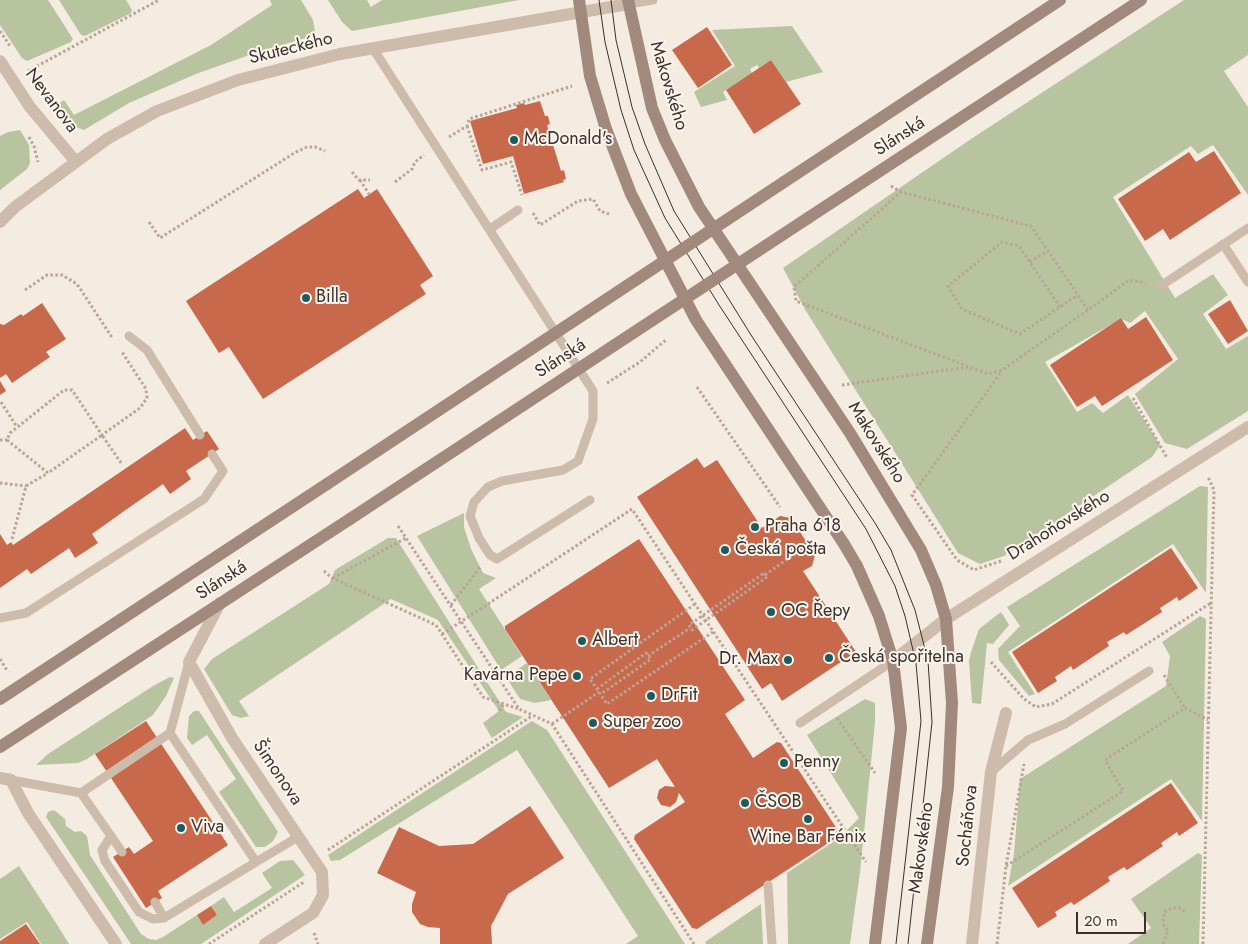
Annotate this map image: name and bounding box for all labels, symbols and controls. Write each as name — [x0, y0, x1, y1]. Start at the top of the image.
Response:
street label: Skuteckého — [247, 28, 335, 70]
street label: Makovského — [644, 39, 692, 133]
street label: Nevanova — [20, 65, 82, 137]
street label: Slánská — [871, 113, 929, 161]
place label: McDonald's — [524, 129, 612, 151]
marker: McDonald's — [508, 134, 520, 146]
place label: Billa — [316, 287, 348, 309]
marker: Billa — [300, 292, 312, 304]
street label: Slánská — [532, 335, 590, 383]
street label: Makovského — [843, 398, 909, 488]
street label: Drahoňovského — [1004, 486, 1114, 566]
place label: Praha 618 — [765, 516, 841, 538]
marker: Praha 618 — [749, 521, 761, 533]
place label: Česká pošta — [735, 539, 826, 561]
marker: Česká pošta — [719, 544, 731, 556]
street label: Slánská — [193, 557, 251, 605]
place label: OC Řepy — [781, 601, 850, 623]
marker: OC Řepy — [765, 606, 777, 618]
place label: Albert — [592, 630, 638, 652]
marker: Albert — [576, 635, 588, 647]
place label: Česká spořitelna — [839, 647, 964, 669]
place label: Dr. Max — [719, 649, 778, 671]
marker: Česká spořitelna — [823, 652, 835, 664]
marker: Dr. Max — [782, 654, 794, 666]
place label: Kavárna Pepe — [464, 665, 567, 687]
marker: Kavárna Pepe — [571, 670, 583, 682]
place label: DrFit — [661, 685, 697, 707]
marker: DrFit — [645, 690, 657, 702]
place label: Super zoo — [603, 712, 681, 734]
marker: Super zoo — [587, 717, 599, 729]
street label: Šimonova — [247, 736, 307, 810]
place label: Penny — [794, 752, 839, 774]
marker: Penny — [778, 757, 790, 769]
street label: Socháňova — [953, 784, 983, 868]
place label: ČSOB — [755, 792, 801, 814]
marker: ČSOB — [739, 797, 751, 809]
street label: Makovského — [905, 801, 939, 895]
marker: Wine Bar Fénix — [802, 813, 814, 825]
place label: Viva — [191, 817, 224, 839]
marker: Viva — [175, 822, 187, 834]
place label: Wine Bar Fénix — [750, 827, 866, 849]
scale bar — [1078, 902, 1148, 934]
text: 20 m — [1084, 910, 1118, 932]

